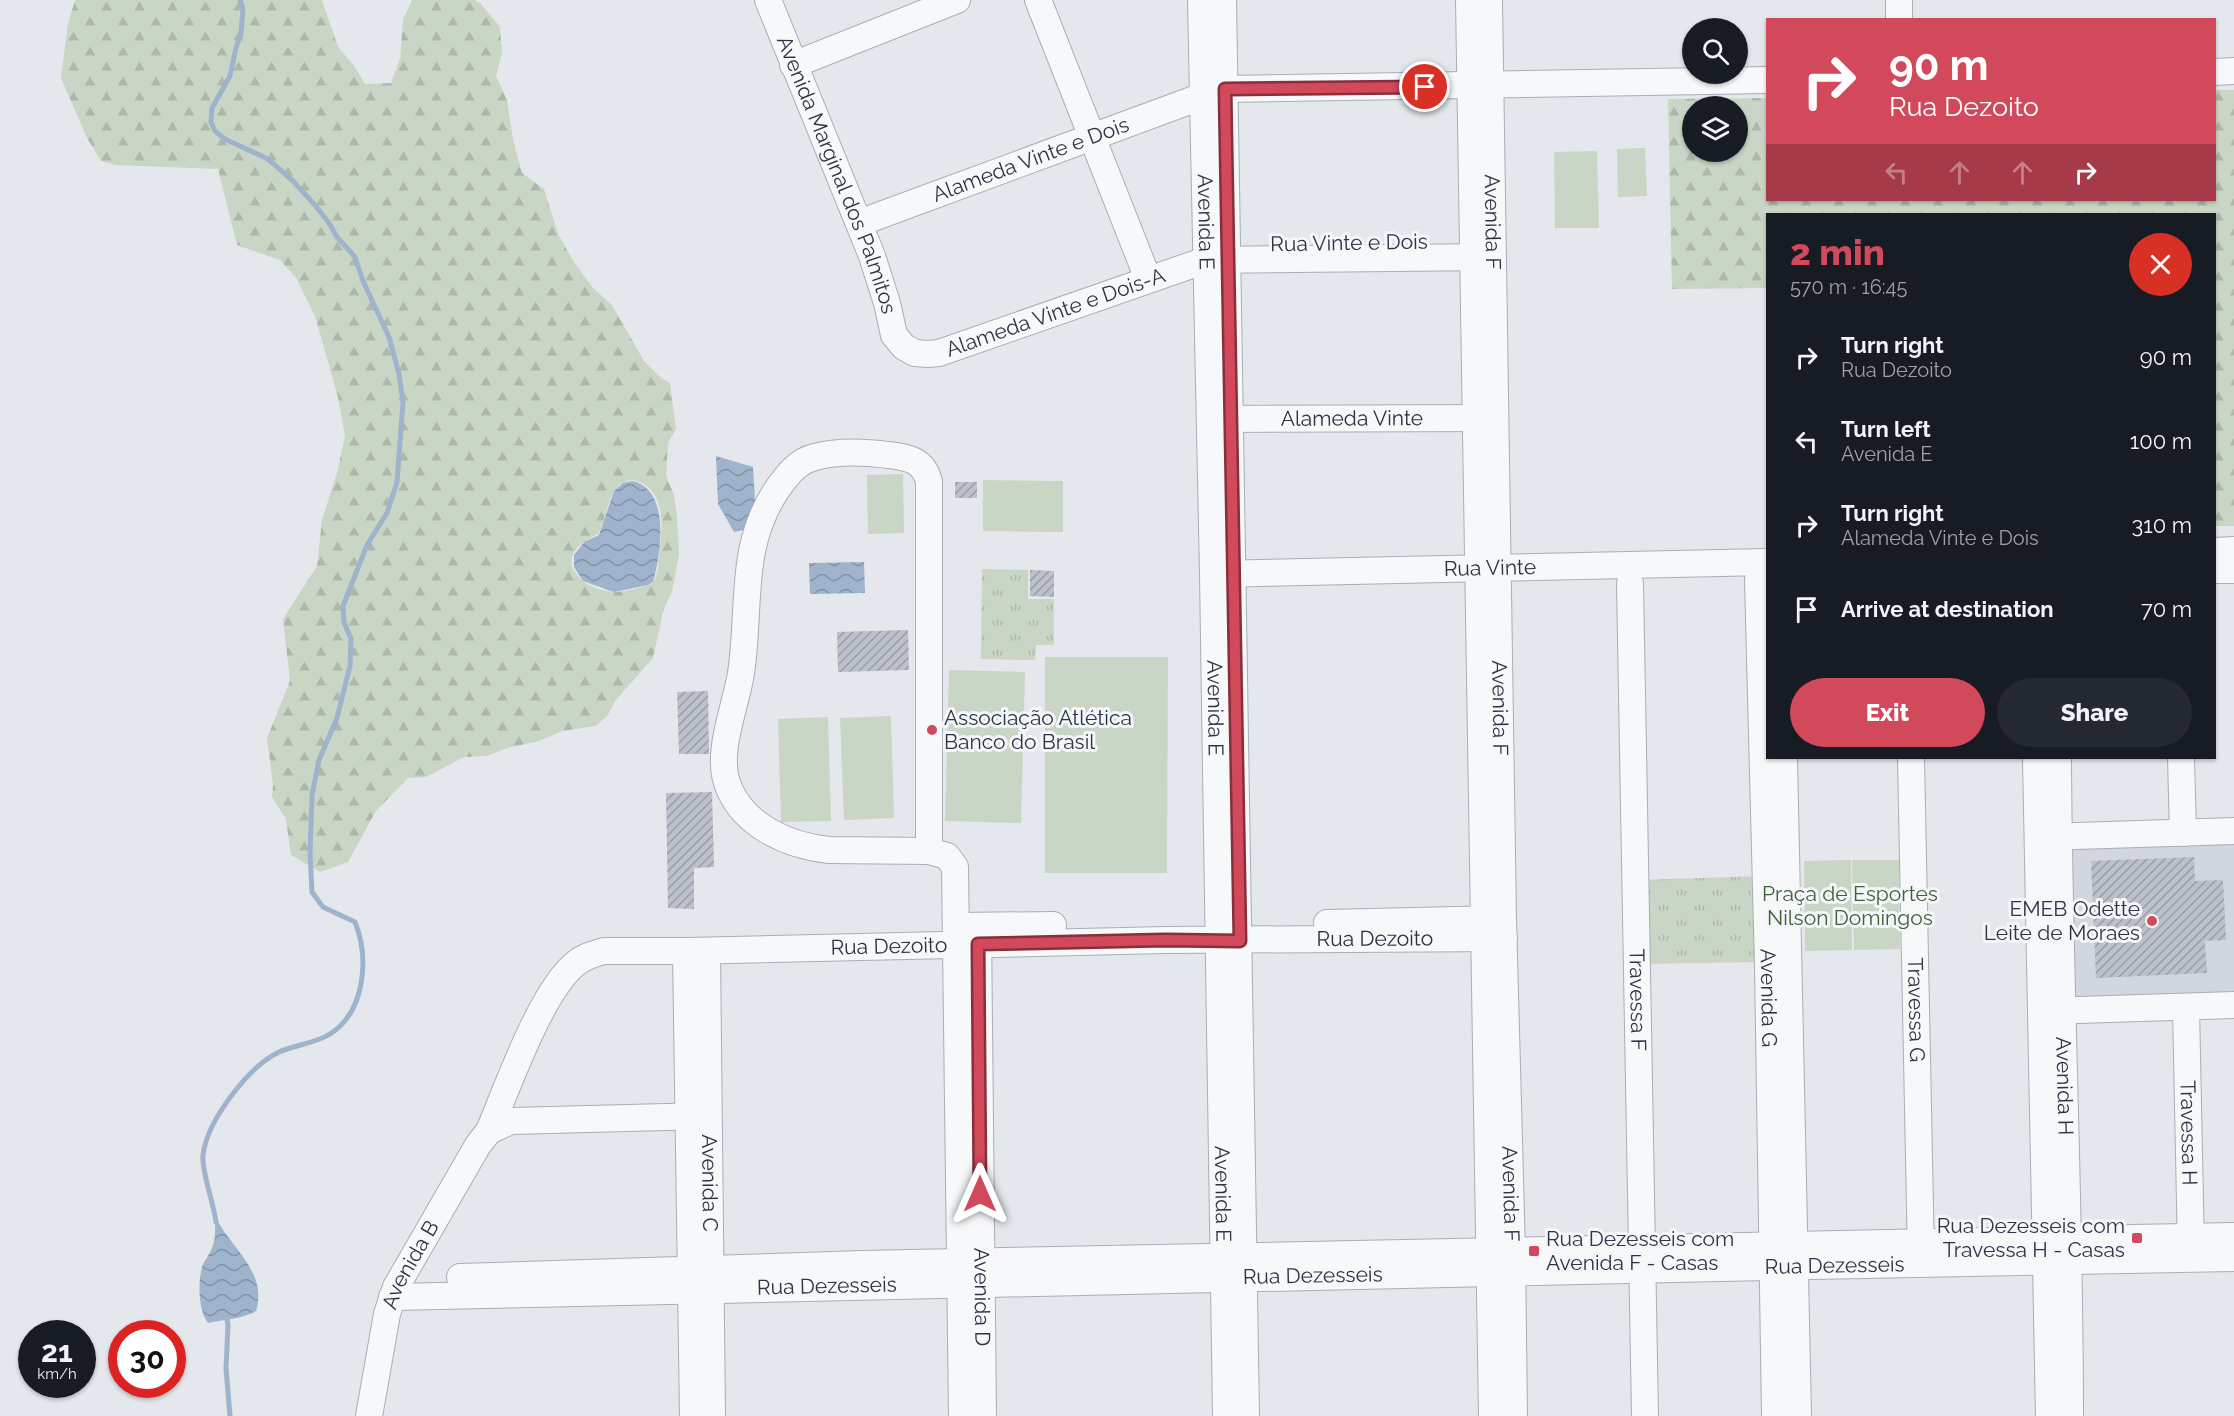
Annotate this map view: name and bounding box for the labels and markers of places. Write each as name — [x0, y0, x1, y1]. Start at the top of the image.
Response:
pin — [1399, 61, 1450, 112]
place label: Associação Atlética Banco do Brasil — [944, 705, 1132, 754]
marker: Associação Atlética Banco do Brasil — [925, 723, 939, 737]
place label: EMEB Odette Leite de Moraes — [1984, 896, 2140, 945]
marker: EMEB Odette Leite de Moraes — [2145, 914, 2159, 928]
place label: Rua Dezesseis com Travessa H - Casas — [1937, 1213, 2125, 1262]
place label: Rua Dezesseis com Avenida F - Casas — [1546, 1226, 1734, 1275]
marker: Rua Dezesseis com Travessa H - Casas — [2130, 1231, 2144, 1245]
marker: Rua Dezesseis com Avenida F - Casas — [1527, 1244, 1541, 1258]

